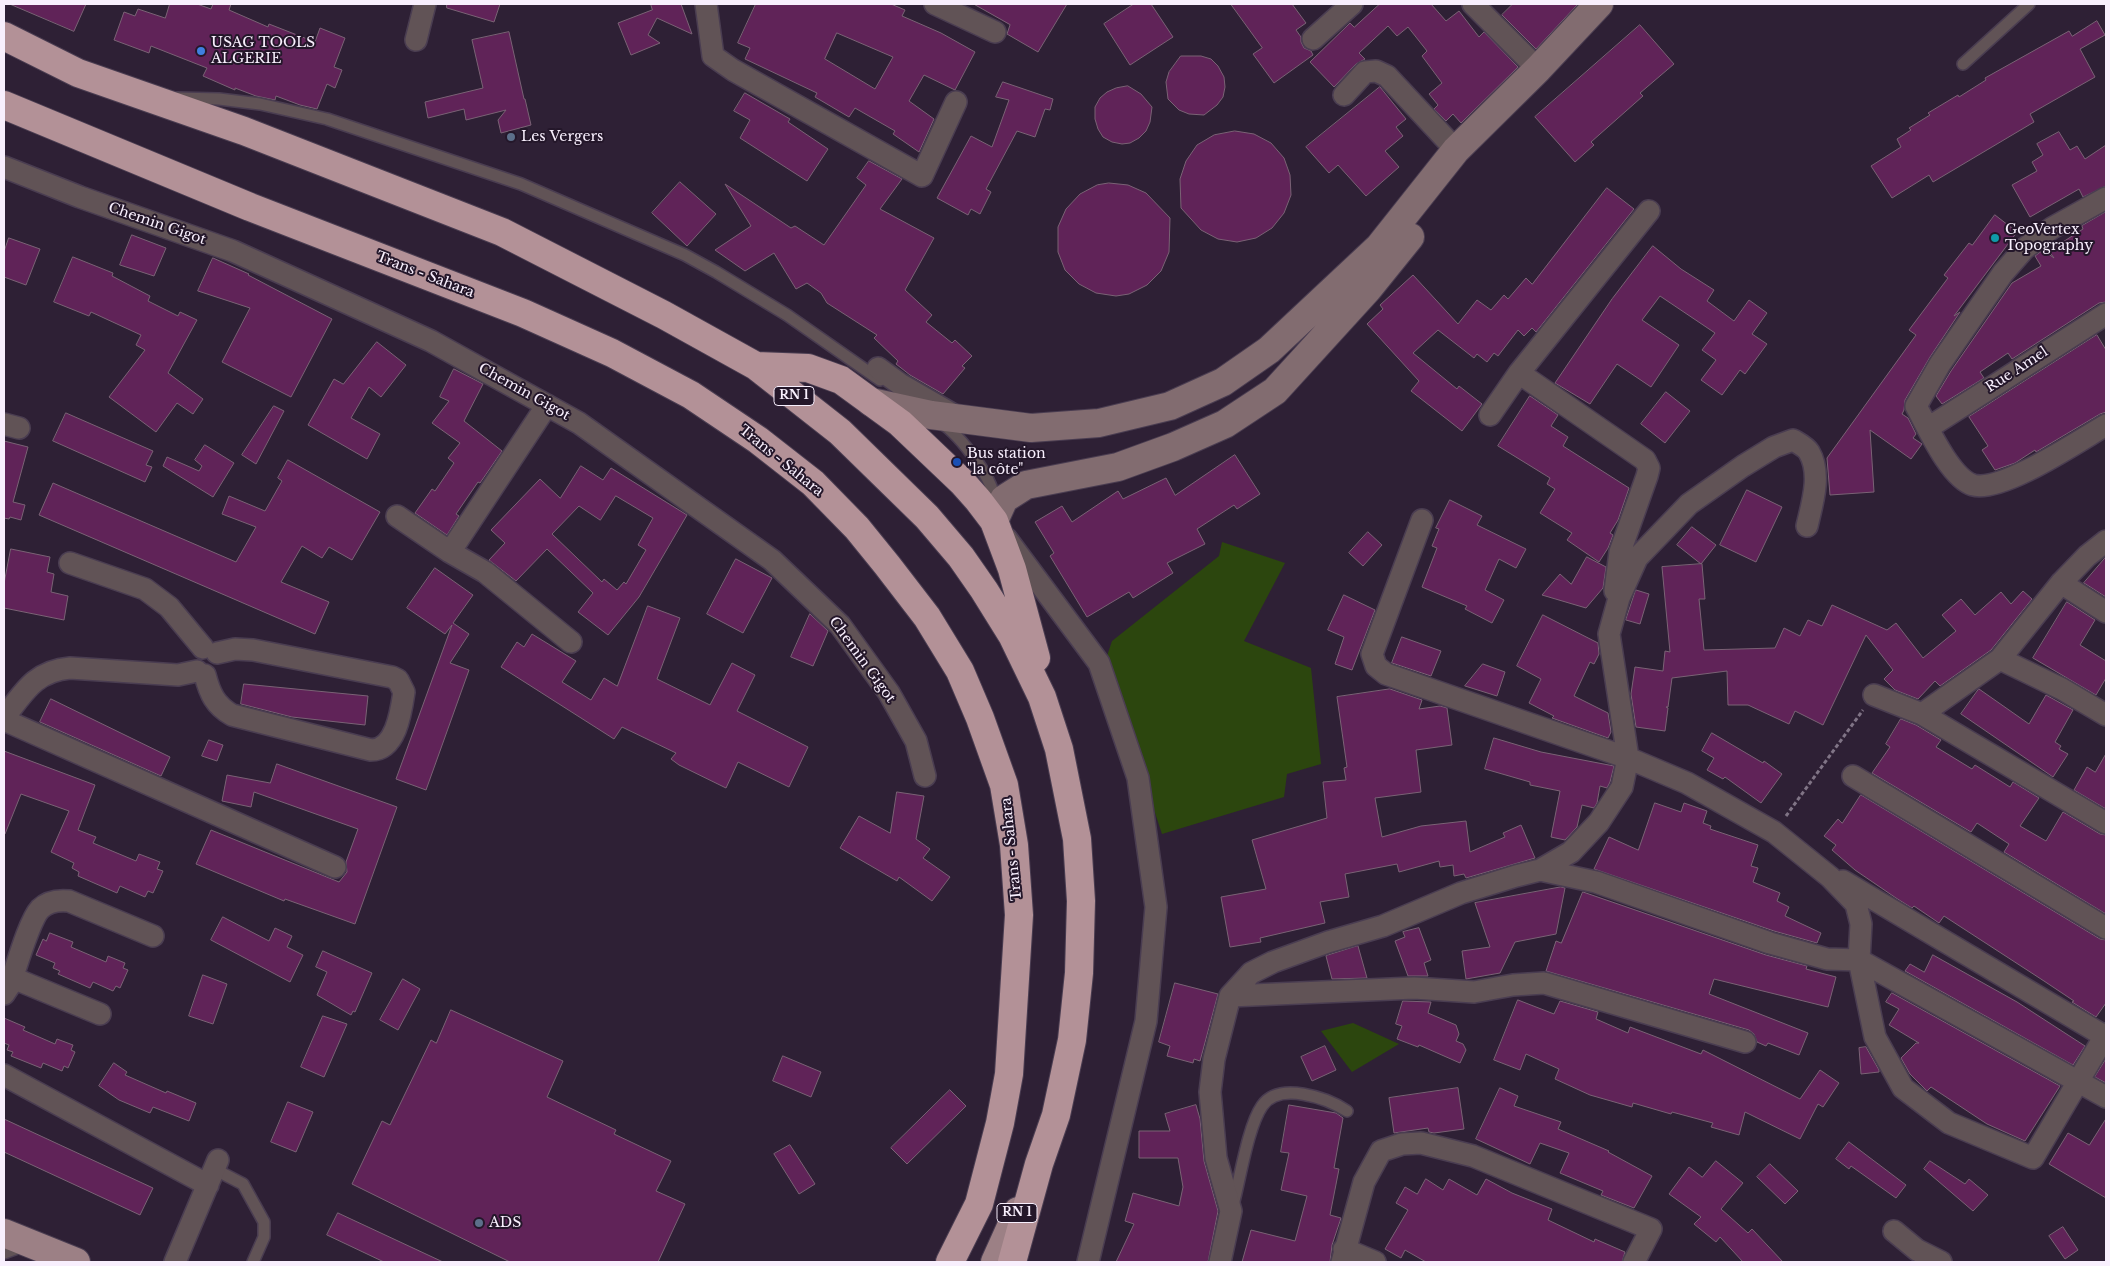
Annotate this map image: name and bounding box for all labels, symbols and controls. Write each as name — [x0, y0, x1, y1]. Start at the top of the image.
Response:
place label: USAG TOOLS ALGERIE — [211, 35, 315, 68]
marker: USAG TOOLS ALGERIE — [195, 45, 207, 57]
place label: Les Vergers — [521, 129, 603, 145]
marker: Les Vergers — [505, 131, 517, 143]
street label: Chemin Gigot — [106, 199, 208, 249]
place label: GeoVertex Topography — [2005, 222, 2093, 254]
marker: GeoVertex Topography — [1989, 232, 2001, 244]
street label: Trans - Sahara — [374, 249, 476, 301]
street label: Rue Amel — [1983, 344, 2051, 396]
street label: Chemin Gigot — [475, 360, 573, 424]
road number: RN 1 — [774, 386, 814, 406]
street label: Trans - Sahara — [735, 422, 827, 500]
place label: Bus station "la côte" — [967, 446, 1046, 478]
marker: Bus station "la côte" — [951, 456, 963, 468]
street label: Chemin Gigot — [825, 614, 899, 706]
street label: Trans - Sahara — [998, 797, 1026, 901]
road number: RN 1 — [997, 1204, 1037, 1222]
place label: ADS — [489, 1215, 521, 1231]
marker: ADS — [473, 1217, 485, 1229]

